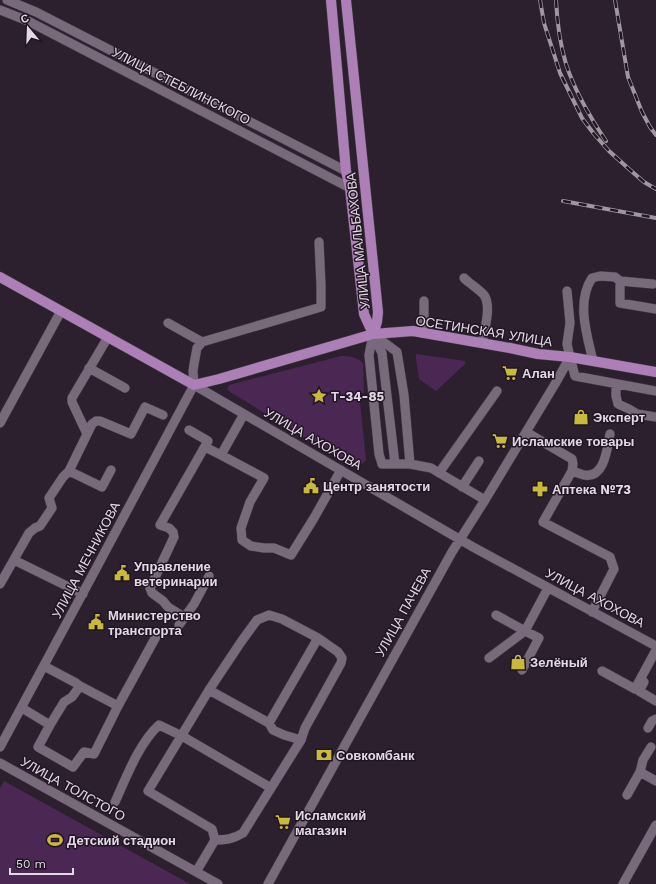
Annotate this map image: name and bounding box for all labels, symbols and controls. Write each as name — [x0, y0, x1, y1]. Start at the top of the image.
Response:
north arrow — [8, 8, 48, 48]
text: С — [19, 12, 31, 26]
street label: УЛИЦА СТЕБЛИНСКОГО — [109, 45, 253, 127]
street label: УЛИЦА МАЛЬБАХОВА — [343, 172, 373, 310]
street label: ОСЕТИНСКАЯ УЛИЦА — [415, 313, 554, 349]
supermarket icon: Алан — [501, 364, 519, 382]
place label: Алан — [522, 366, 555, 381]
place icon: Т-34-85 — [310, 387, 328, 405]
place label: Т-34-85 — [331, 389, 385, 404]
street label: УЛИЦА АХОХОВА — [262, 405, 365, 473]
shop icon: Эксперт — [572, 408, 590, 426]
place label: Эксперт — [593, 410, 645, 425]
supermarket icon: Исламские товары — [491, 432, 509, 450]
place label: Исламские товары — [512, 434, 634, 449]
public building icon: Центр занятости — [302, 477, 320, 495]
place label: Центр занятости — [323, 479, 430, 494]
pharmacy icon: Аптека №73 — [531, 480, 549, 498]
place label: Аптека №73 — [552, 482, 631, 497]
street label: УЛИЦА МЕЧНИКОВА — [49, 499, 123, 621]
place label: Управление ветеринарии — [134, 559, 217, 589]
public building icon: Управление ветеринарии — [113, 564, 131, 582]
street label: УЛИЦА ПАЧЕВА — [372, 564, 434, 659]
street label: УЛИЦА АХОХОВА — [543, 566, 647, 631]
place label: Министерство транспорта — [108, 608, 201, 638]
public building icon: Министерство транспорта — [87, 613, 105, 631]
shop icon: Зелёный — [509, 653, 527, 671]
place label: Зелёный — [530, 655, 588, 670]
bank icon: Совкомбанк — [315, 746, 333, 764]
place label: Совкомбанк — [336, 748, 415, 763]
street label: УЛИЦА ТОЛСТОГО — [18, 754, 128, 824]
place label: Исламский магазин — [295, 808, 366, 838]
supermarket icon: Исламский магазин — [274, 813, 292, 831]
sports icon: Детский стадион — [46, 831, 64, 849]
place label: Детский стадион — [67, 833, 176, 848]
scale bar — [10, 850, 73, 876]
text: 50 m — [16, 857, 46, 871]

